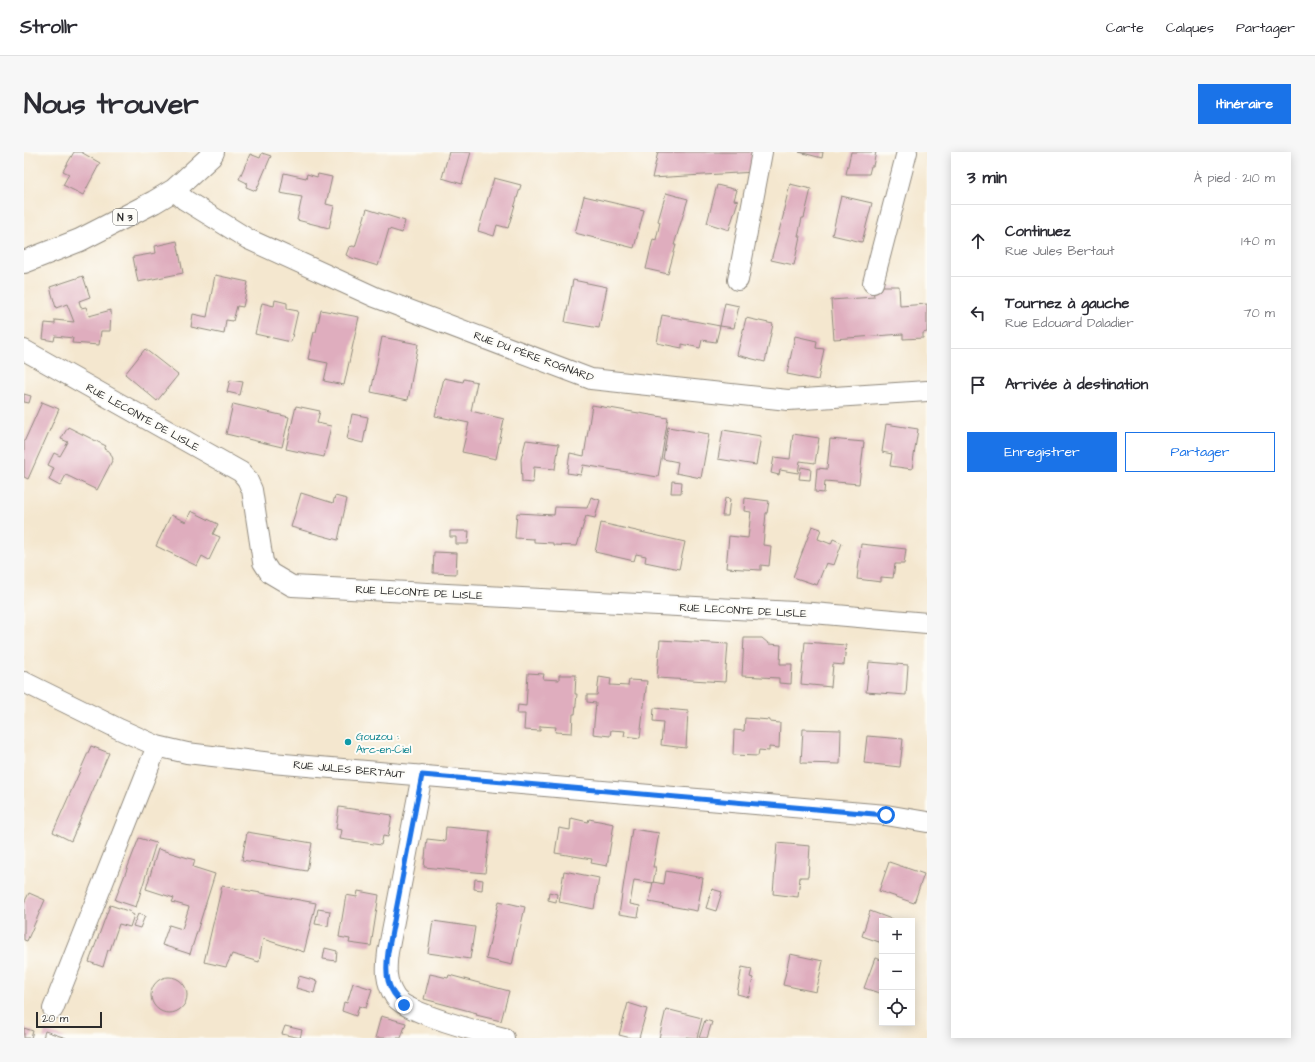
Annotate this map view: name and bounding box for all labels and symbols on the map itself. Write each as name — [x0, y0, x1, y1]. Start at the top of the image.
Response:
road number: N 3 — [113, 209, 137, 225]
street label: RUE DU PÈRE ROGNARD — [472, 328, 596, 385]
street label: RUE LECONTE DE LISLE — [83, 380, 203, 455]
street label: RUE LECONTE DE LISLE — [355, 582, 483, 603]
street label: RUE LECONTE DE LISLE — [679, 600, 807, 621]
place label: Gouzou : Arc-en-Ciel — [356, 729, 412, 757]
marker: Gouzou : Arc-en-Ciel — [343, 737, 353, 747]
street label: RUE JULES BERTAUT — [293, 757, 405, 782]
route start — [877, 806, 895, 824]
route end — [395, 996, 413, 1014]
scale bar — [36, 1010, 102, 1029]

